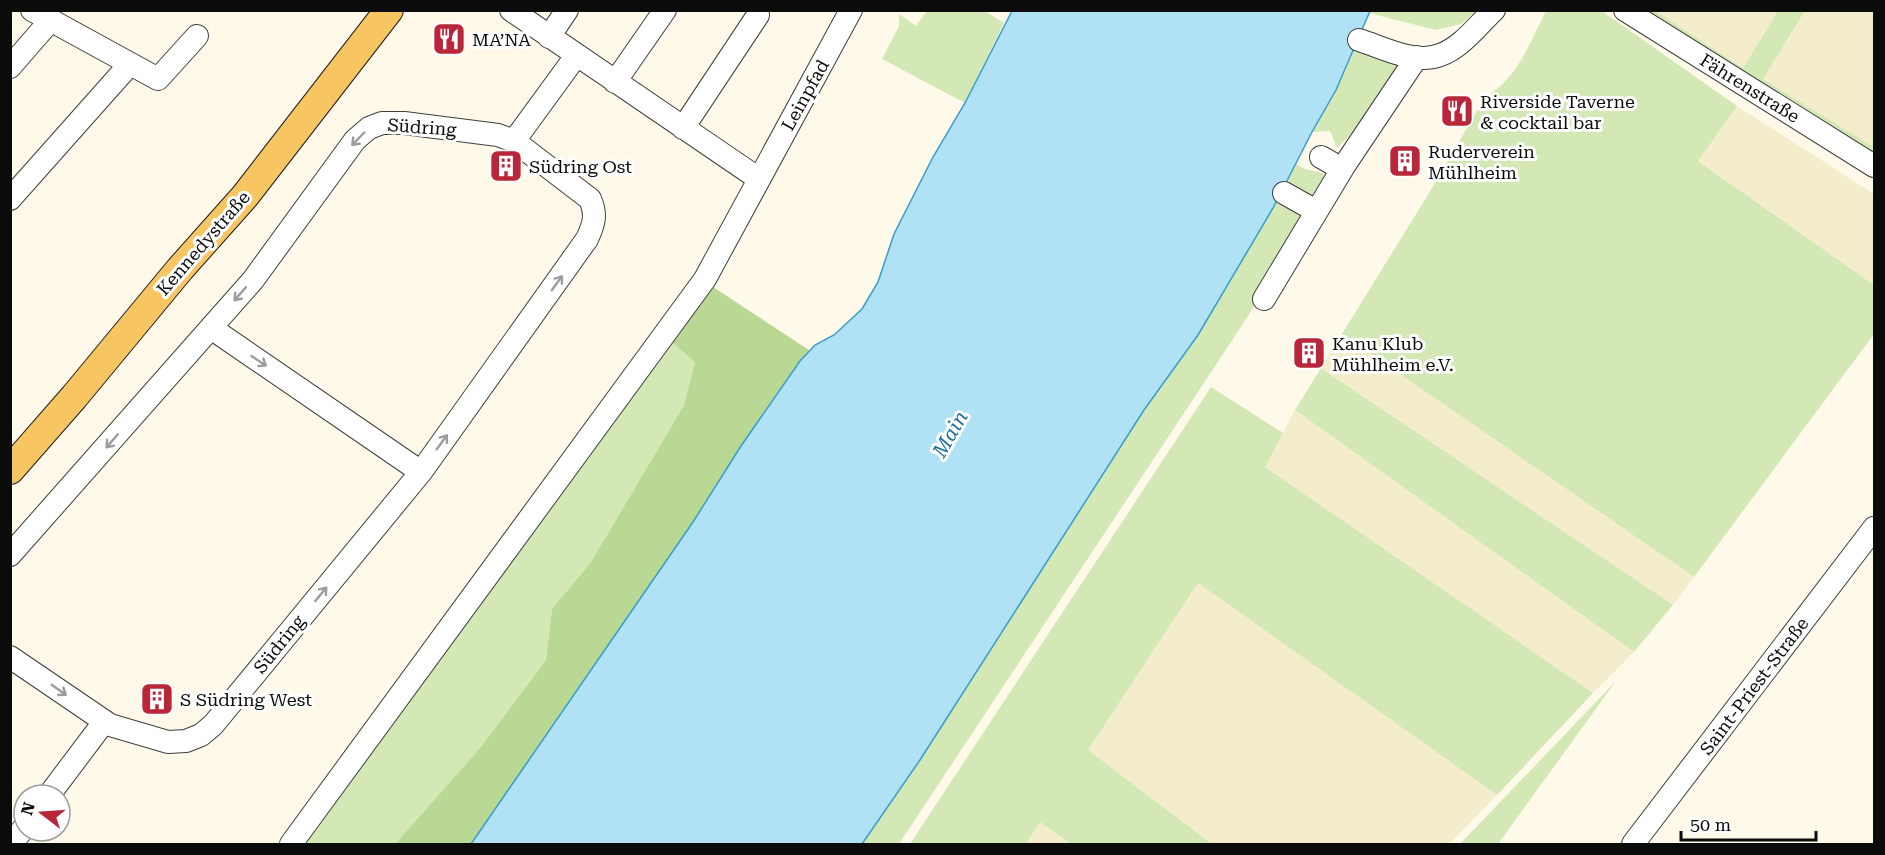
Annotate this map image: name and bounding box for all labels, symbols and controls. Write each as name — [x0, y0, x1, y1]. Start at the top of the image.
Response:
restaurant icon: MA’NA — [431, 21, 467, 57]
place label: MA’NA — [472, 29, 531, 50]
street label: Fährenstraße — [1696, 49, 1804, 127]
street label: Leinpfad — [777, 55, 833, 134]
place label: Riverside Taverne & cocktail bar — [1480, 91, 1635, 133]
restaurant icon: Riverside Taverne & cocktail bar — [1439, 93, 1475, 129]
street label: Südring — [387, 114, 458, 140]
one-way arrow — [351, 131, 365, 146]
place label: Ruderverein Mühlheim — [1428, 141, 1535, 183]
building icon: Ruderverein Mühlheim — [1387, 143, 1423, 179]
building icon: Südring Ost — [488, 148, 524, 184]
place label: Südring Ost — [529, 156, 632, 177]
street label: Kennedystraße — [152, 187, 254, 299]
one-way arrow — [550, 276, 563, 292]
one-way arrow — [233, 286, 247, 301]
place label: Kanu Klub Mühlheim e.V. — [1332, 333, 1454, 375]
building icon: Kanu Klub Mühlheim e.V. — [1291, 335, 1327, 371]
one-way arrow — [250, 355, 267, 367]
water label: Main — [927, 407, 973, 462]
one-way arrow — [105, 433, 119, 448]
one-way arrow — [436, 434, 449, 450]
one-way arrow — [314, 586, 327, 602]
street label: Südring — [249, 610, 309, 677]
street label: Saint-Priest-Straße — [1695, 613, 1813, 759]
building icon: S Südring West — [139, 681, 175, 717]
one-way arrow — [50, 684, 66, 696]
place label: S Südring West — [180, 689, 312, 710]
north arrow — [12, 783, 72, 843]
text: N — [17, 800, 39, 817]
scale bar — [1681, 804, 1816, 842]
text: 50 m — [1690, 814, 1731, 835]

